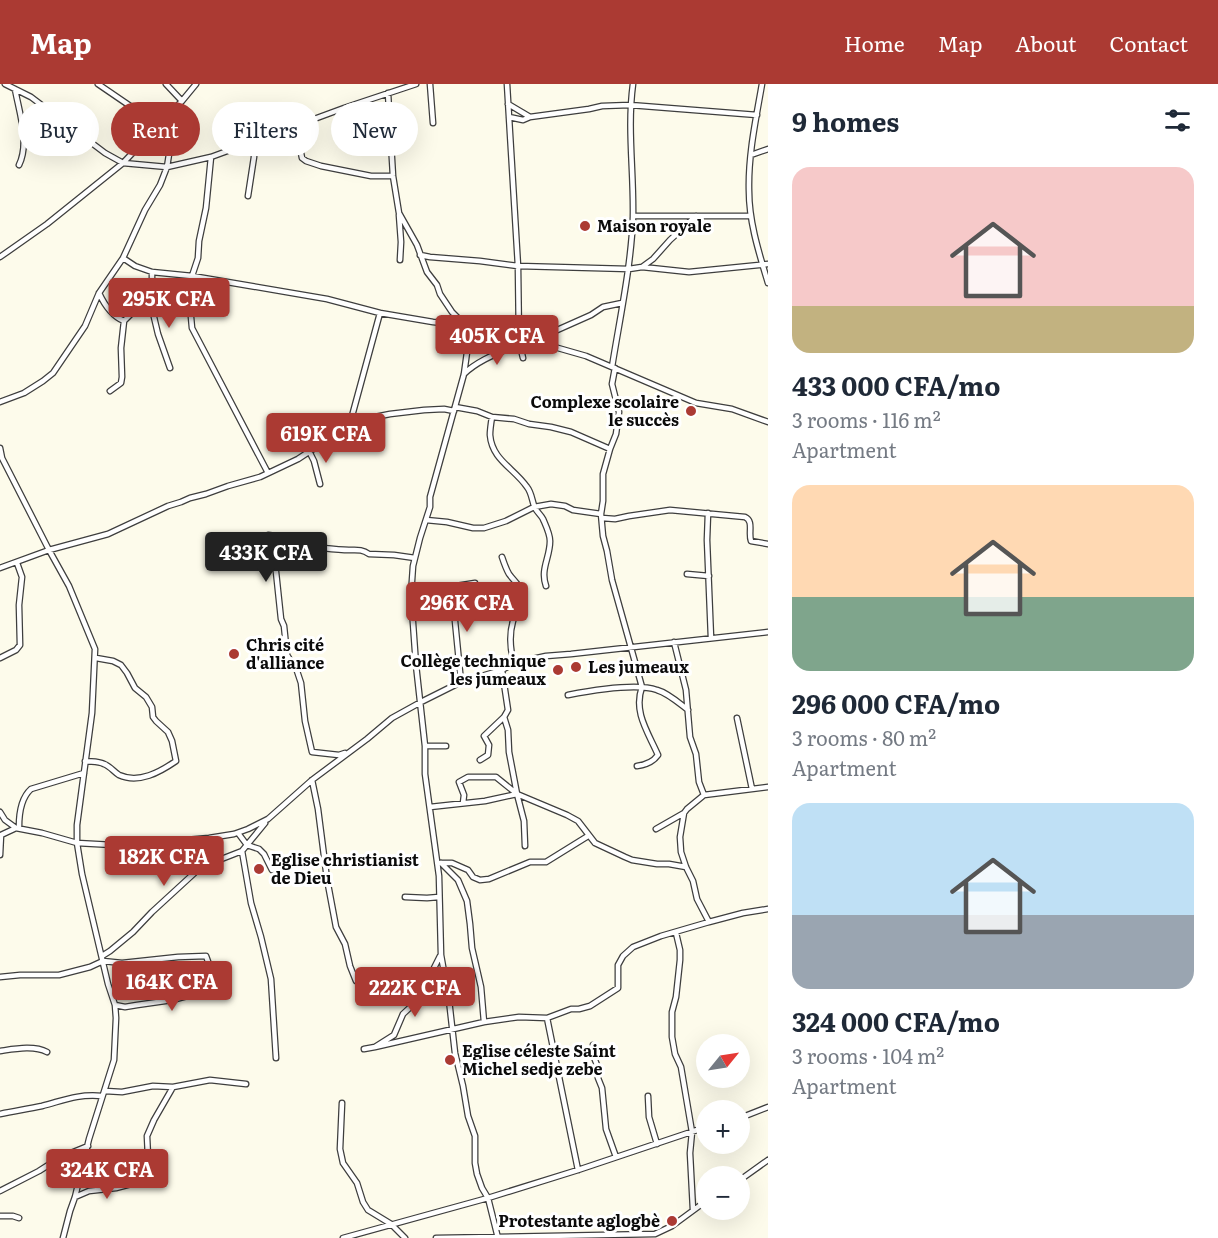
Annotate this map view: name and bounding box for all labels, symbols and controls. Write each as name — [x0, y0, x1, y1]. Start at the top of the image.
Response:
text: Map — [30, 21, 92, 63]
text: Home — [844, 27, 905, 58]
text: Map — [938, 27, 982, 58]
text: About — [1015, 27, 1077, 58]
text: Contact — [1110, 27, 1188, 58]
text: 9 homes — [792, 101, 899, 140]
chip: Buy — [18, 102, 99, 156]
chip: Rent — [111, 102, 200, 156]
chip: Filters — [212, 102, 319, 156]
chip: New — [331, 102, 418, 156]
icon: filters — [1161, 104, 1194, 137]
icon: home — [939, 206, 1047, 314]
place label: Maison royale — [597, 213, 712, 237]
marker: Maison royale — [578, 219, 592, 233]
pin: 295K CFA — [107, 278, 231, 329]
text: 295K CFA — [123, 282, 215, 312]
pin: 405K CFA — [435, 315, 559, 366]
text: 405K CFA — [449, 319, 545, 349]
text: 433 000 CFA/mo — [792, 365, 1000, 404]
place label: Complexe scolaire le succès — [530, 389, 679, 431]
marker: Complexe scolaire le succès — [684, 404, 698, 418]
text: 3 rooms · 116 m² — [792, 404, 941, 434]
pin: 619K CFA — [264, 413, 388, 464]
text: 619K CFA — [280, 417, 372, 447]
text: Apartment — [792, 434, 897, 464]
icon: home — [939, 524, 1047, 632]
pin: 433K CFA — [204, 532, 328, 583]
text: 433K CFA — [219, 536, 313, 566]
pin: 296K CFA — [405, 582, 529, 633]
text: 296K CFA — [420, 586, 514, 616]
place label: Chris cité d'alliance — [246, 632, 324, 674]
marker: Chris cité d'alliance — [227, 647, 241, 661]
place label: Collège technique les jumeaux — [401, 648, 546, 690]
place label: Les jumeaux — [588, 654, 689, 678]
marker: Les jumeaux — [569, 660, 583, 674]
marker: Collège technique les jumeaux — [551, 663, 565, 677]
text: 296 000 CFA/mo — [792, 683, 1000, 722]
text: 3 rooms · 80 m² — [792, 722, 936, 752]
text: Apartment — [792, 752, 897, 782]
pin: 182K CFA — [102, 836, 226, 887]
text: 182K CFA — [119, 840, 209, 870]
icon: home — [939, 842, 1047, 950]
place label: Eglise christianist de Dieu — [271, 847, 419, 889]
marker: Eglise christianist de Dieu — [252, 862, 266, 876]
pin: 164K CFA — [110, 961, 234, 1012]
text: 164K CFA — [126, 965, 218, 995]
pin: 222K CFA — [353, 967, 477, 1018]
text: 222K CFA — [369, 971, 461, 1001]
text: 324 000 CFA/mo — [792, 1001, 1000, 1040]
north arrow — [696, 1034, 750, 1088]
map controls — [696, 1034, 750, 1220]
place label: Eglise céleste Saint Michel sedje zebe — [462, 1038, 616, 1080]
text: 3 rooms · 104 m² — [792, 1040, 944, 1070]
marker: Eglise céleste Saint Michel sedje zebe — [443, 1053, 457, 1067]
text: Apartment — [792, 1070, 897, 1100]
button: + — [696, 1100, 750, 1154]
pin: 324K CFA — [45, 1149, 169, 1200]
text: 324K CFA — [60, 1153, 154, 1183]
button: − — [696, 1166, 750, 1220]
place label: Protestante aglogbè — [498, 1208, 660, 1232]
marker: Protestante aglogbè — [665, 1214, 679, 1228]

